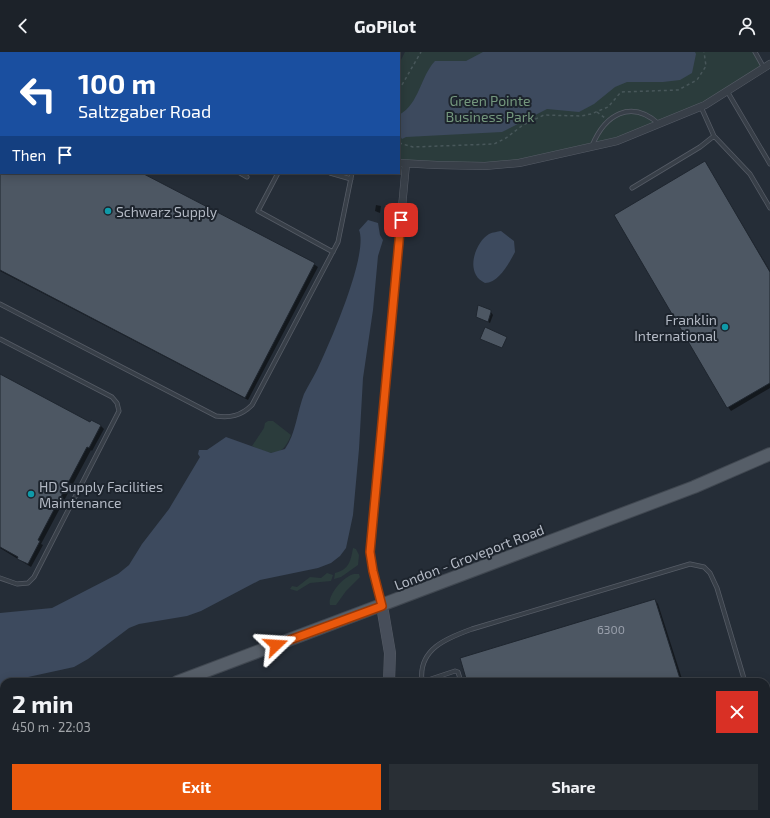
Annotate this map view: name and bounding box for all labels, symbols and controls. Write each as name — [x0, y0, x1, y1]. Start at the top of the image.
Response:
icon: back — [12, 15, 34, 37]
text: GoPilot — [354, 15, 416, 37]
icon: person — [736, 15, 758, 37]
text: 100 m — [78, 66, 156, 100]
icon: left — [12, 68, 64, 120]
park label: Green Pointe Business Park — [446, 92, 534, 125]
text: Saltzgaber Road — [78, 100, 211, 122]
icon: arrive — [54, 144, 76, 166]
text: Then — [12, 146, 46, 164]
place label: Schwarz Supply — [116, 203, 218, 220]
pin — [384, 203, 418, 237]
marker: Schwarz Supply — [103, 206, 113, 216]
icon: arrive — [390, 209, 412, 231]
place label: Franklin International — [634, 311, 718, 344]
marker: Franklin International — [720, 322, 730, 332]
place label: HD Supply Facilities Maintenance — [39, 478, 163, 511]
marker: HD Supply Facilities Maintenance — [26, 489, 36, 499]
street label: London - Groveport Road — [392, 521, 546, 593]
house number: 6300 — [597, 622, 625, 636]
position arrow — [255, 624, 297, 666]
text: 2 min — [12, 689, 73, 718]
button: close — [716, 691, 758, 733]
text: 450 m · 22:03 — [12, 719, 91, 735]
button: Exit — [12, 764, 381, 810]
button: Share — [389, 764, 758, 810]

